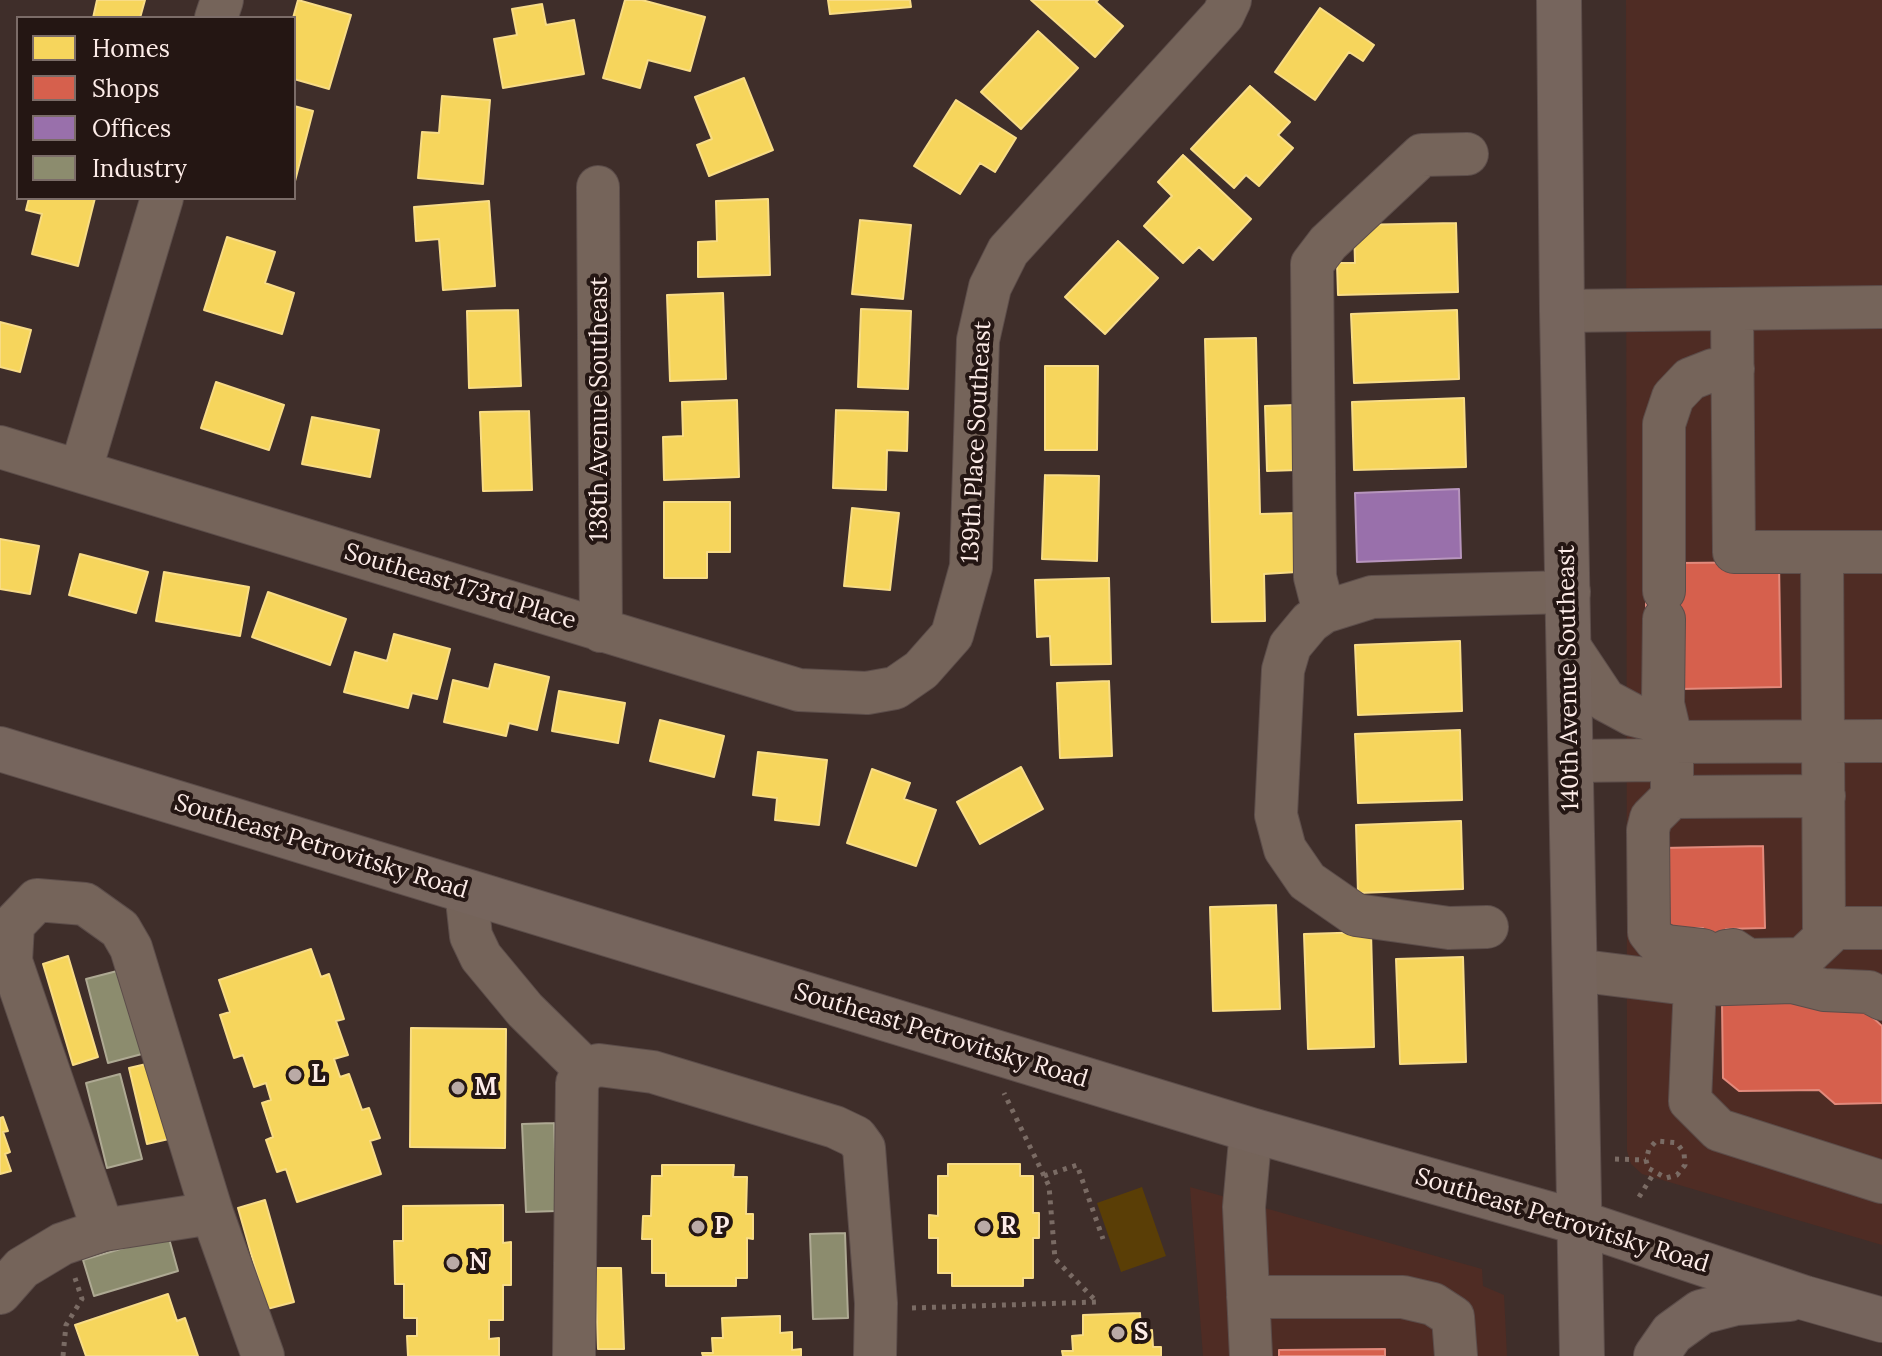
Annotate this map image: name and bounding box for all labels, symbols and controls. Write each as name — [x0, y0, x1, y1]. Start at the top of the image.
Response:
legend — [16, 16, 296, 200]
text: Homes — [92, 33, 170, 64]
text: Shops — [92, 73, 159, 104]
text: Offices — [92, 113, 171, 144]
text: Industry — [92, 153, 187, 184]
street label: 138th Avenue Southeast — [586, 277, 614, 541]
street label: 139th Place Southeast — [956, 320, 998, 564]
street label: Southeast 173rd Place — [341, 538, 579, 636]
street label: 140th Avenue Southeast — [1552, 545, 1586, 811]
street label: Southeast Petrovitsky Road — [171, 789, 471, 905]
street label: Southeast Petrovitsky Road — [791, 978, 1091, 1094]
place label: L — [311, 1061, 325, 1089]
marker: L — [286, 1066, 304, 1084]
place label: M — [474, 1074, 497, 1102]
marker: M — [449, 1079, 467, 1097]
street label: Southeast Petrovitsky Road — [1412, 1163, 1712, 1279]
place label: P — [714, 1213, 729, 1241]
place label: R — [1000, 1213, 1016, 1241]
marker: P — [689, 1218, 707, 1236]
marker: R — [975, 1218, 993, 1236]
place label: N — [469, 1249, 488, 1277]
marker: N — [444, 1254, 462, 1272]
place label: S — [1134, 1319, 1148, 1347]
marker: S — [1109, 1324, 1127, 1342]

